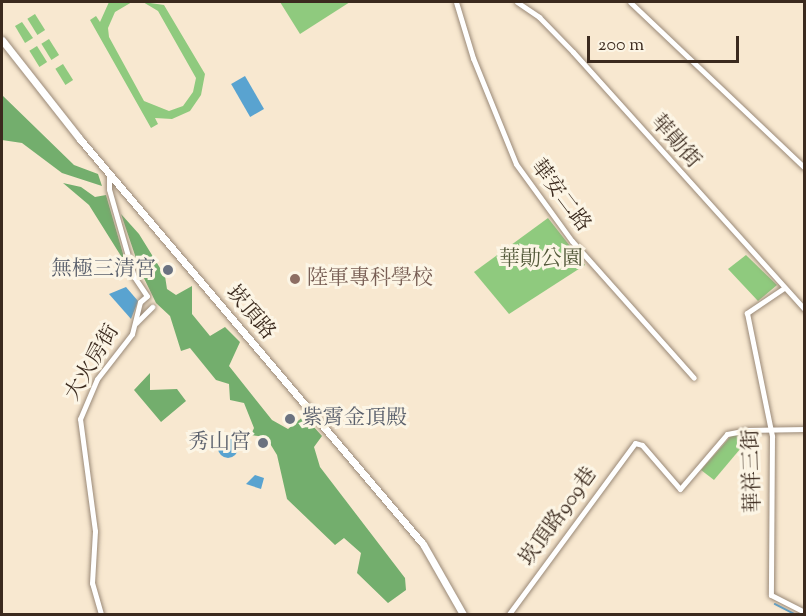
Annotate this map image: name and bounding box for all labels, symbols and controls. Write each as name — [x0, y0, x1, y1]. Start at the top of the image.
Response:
scale bar — [590, 24, 742, 62]
text: 200 m — [598, 33, 644, 59]
street label: 華勛街 — [645, 110, 705, 174]
street label: 華安二路 — [525, 155, 595, 237]
park label: 華勛公園 — [499, 247, 583, 273]
place label: 無極三清宮 — [51, 257, 156, 283]
marker: 無極三清宮 — [161, 263, 175, 277]
place label: 陸軍專科學校 — [307, 266, 433, 292]
marker: 陸軍專科學校 — [288, 272, 302, 286]
street label: 崁頂路 — [220, 281, 280, 345]
street label: 大火房街 — [61, 321, 125, 405]
place label: 紫霄金頂殿 — [302, 406, 407, 432]
marker: 紫霄金頂殿 — [283, 412, 297, 426]
street label: 華祥三街 — [739, 429, 767, 513]
place label: 秀山宮 — [188, 430, 251, 456]
marker: 秀山宮 — [256, 436, 270, 450]
street label: 崁頂路909巷 — [515, 463, 603, 571]

